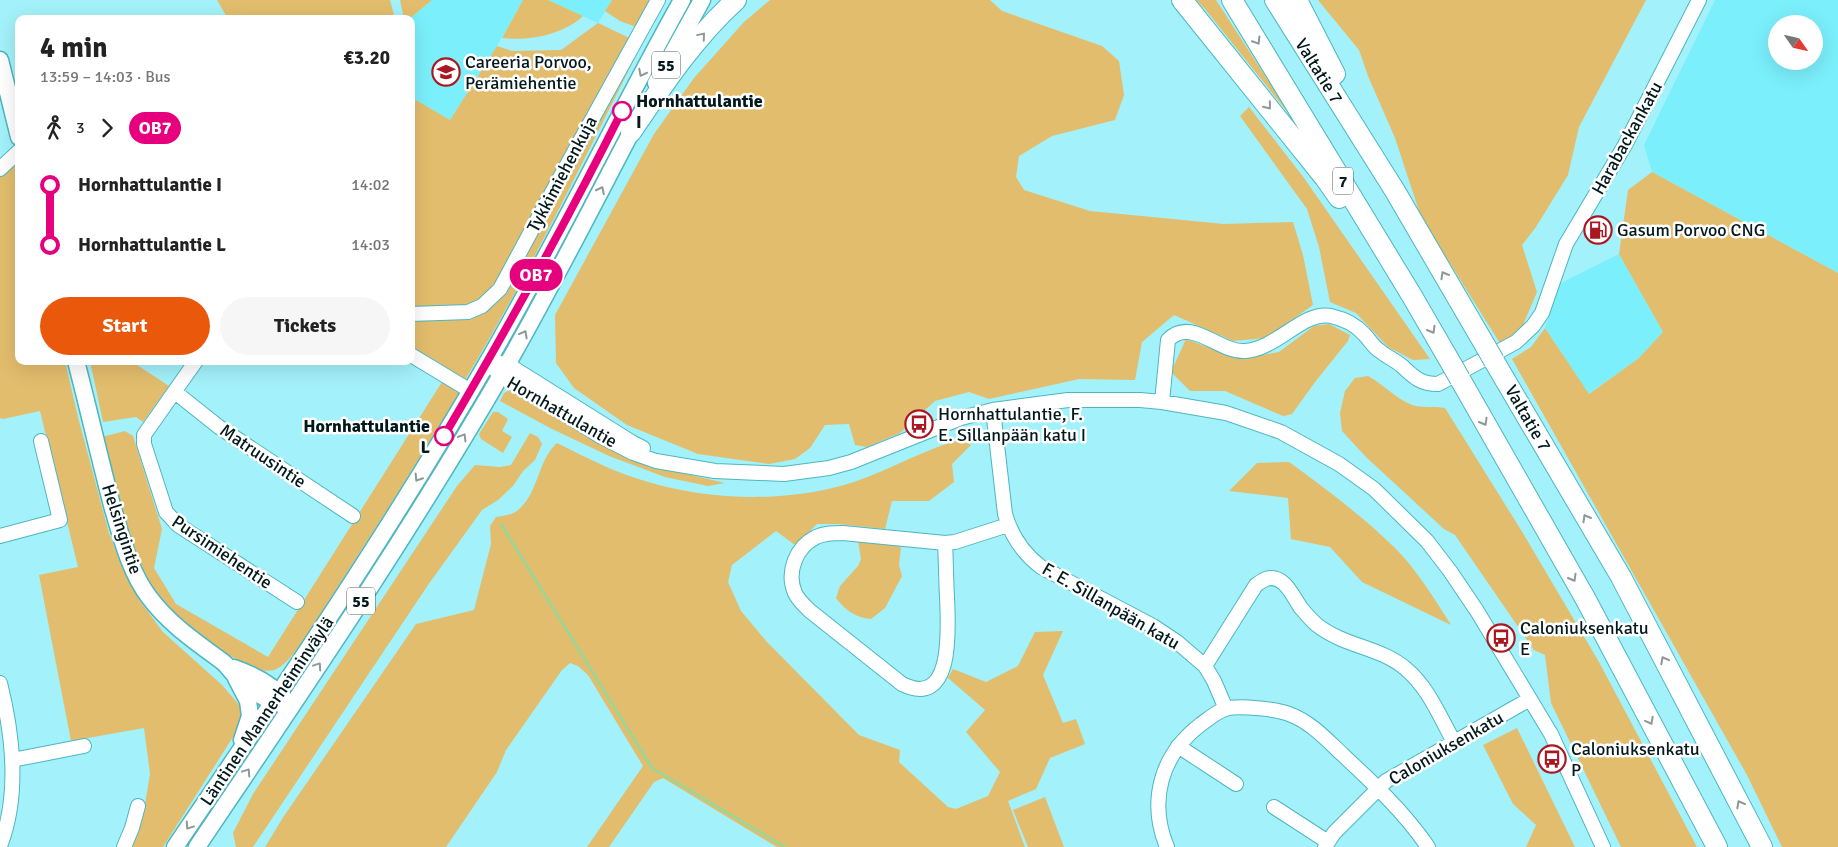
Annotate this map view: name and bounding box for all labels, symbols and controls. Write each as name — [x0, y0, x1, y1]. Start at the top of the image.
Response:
north arrow — [1768, 15, 1822, 70]
map controls — [1768, 15, 1823, 70]
text: 4 min — [40, 31, 108, 65]
one-way arrow — [696, 33, 705, 42]
street label: Valtatie 7 — [1290, 34, 1348, 108]
one-way arrow — [1251, 36, 1261, 45]
text: €3.20 — [344, 46, 390, 70]
place label: Careeria Porvoo, Perämiehentie — [465, 51, 592, 94]
road number: 55 — [652, 52, 680, 78]
school or university icon: Careeria Porvoo, Perämiehentie — [431, 57, 461, 87]
text: 13:59 – 14:03 · Bus — [40, 67, 171, 87]
one-way arrow — [638, 68, 648, 77]
street label: Harabackankatu — [1587, 78, 1667, 198]
place label: Hornhattulantie I — [636, 90, 763, 133]
one-way arrow — [1262, 100, 1270, 109]
marker: Hornhattulantie I — [612, 101, 632, 121]
street label: Tykkimiehenkuja — [522, 112, 602, 236]
icon: walk — [40, 114, 68, 142]
icon: forward — [93, 114, 121, 142]
text: OB7 — [139, 117, 171, 139]
text: 3 — [76, 118, 85, 138]
road number: 7 — [1333, 168, 1353, 195]
text: Hornhattulantie I — [78, 173, 222, 197]
text: 14:02 — [351, 175, 390, 195]
one-way arrow — [595, 187, 605, 196]
fuel station icon: Gasum Porvoo CNG — [1583, 215, 1613, 245]
place label: Gasum Porvoo CNG — [1617, 219, 1765, 241]
text: Hornhattulantie L — [78, 233, 226, 257]
text: 14:03 — [351, 235, 390, 255]
line badge: OB7 — [507, 259, 565, 291]
text: OB7 — [520, 264, 552, 286]
one-way arrow — [1440, 271, 1450, 280]
button: Start — [40, 297, 210, 355]
button: Tickets — [220, 297, 390, 355]
one-way arrow — [1426, 325, 1436, 334]
one-way arrow — [518, 330, 528, 339]
street label: Hornhattulantie — [503, 372, 621, 452]
street label: Valtatie 7 — [1500, 381, 1556, 455]
place label: Hornhattulantie, F. E. Sillanpään katu I — [938, 403, 1086, 446]
bus stop icon: Hornhattulantie, F. E. Sillanpään katu I — [904, 409, 934, 439]
place label: Hornhattulantie L — [303, 415, 431, 458]
one-way arrow — [1478, 416, 1488, 425]
street label: Matruusintie — [216, 419, 310, 493]
marker: Hornhattulantie L — [434, 426, 454, 446]
one-way arrow — [457, 433, 467, 442]
one-way arrow — [415, 473, 425, 482]
street label: Helsingintie — [97, 481, 147, 577]
street label: Pursimiehentie — [168, 510, 276, 594]
one-way arrow — [1582, 514, 1592, 523]
street label: F. E. Sillanpään katu — [1038, 558, 1184, 654]
one-way arrow — [1567, 573, 1577, 582]
road number: 55 — [347, 588, 375, 614]
street label: Läntinen Mannerheiminväylä — [195, 612, 339, 810]
place label: Caloniuksenkatu E — [1520, 617, 1649, 660]
bus stop icon: Caloniuksenkatu E — [1486, 623, 1516, 653]
one-way arrow — [1660, 656, 1670, 665]
one-way arrow — [312, 663, 321, 672]
street label: Caloniuksenkatu — [1385, 706, 1507, 790]
one-way arrow — [1644, 716, 1654, 725]
place label: Caloniuksenkatu P — [1571, 738, 1700, 781]
bus stop icon: Caloniuksenkatu P — [1537, 744, 1567, 774]
one-way arrow — [241, 769, 250, 778]
one-way arrow — [1736, 800, 1746, 809]
one-way arrow — [186, 821, 195, 830]

